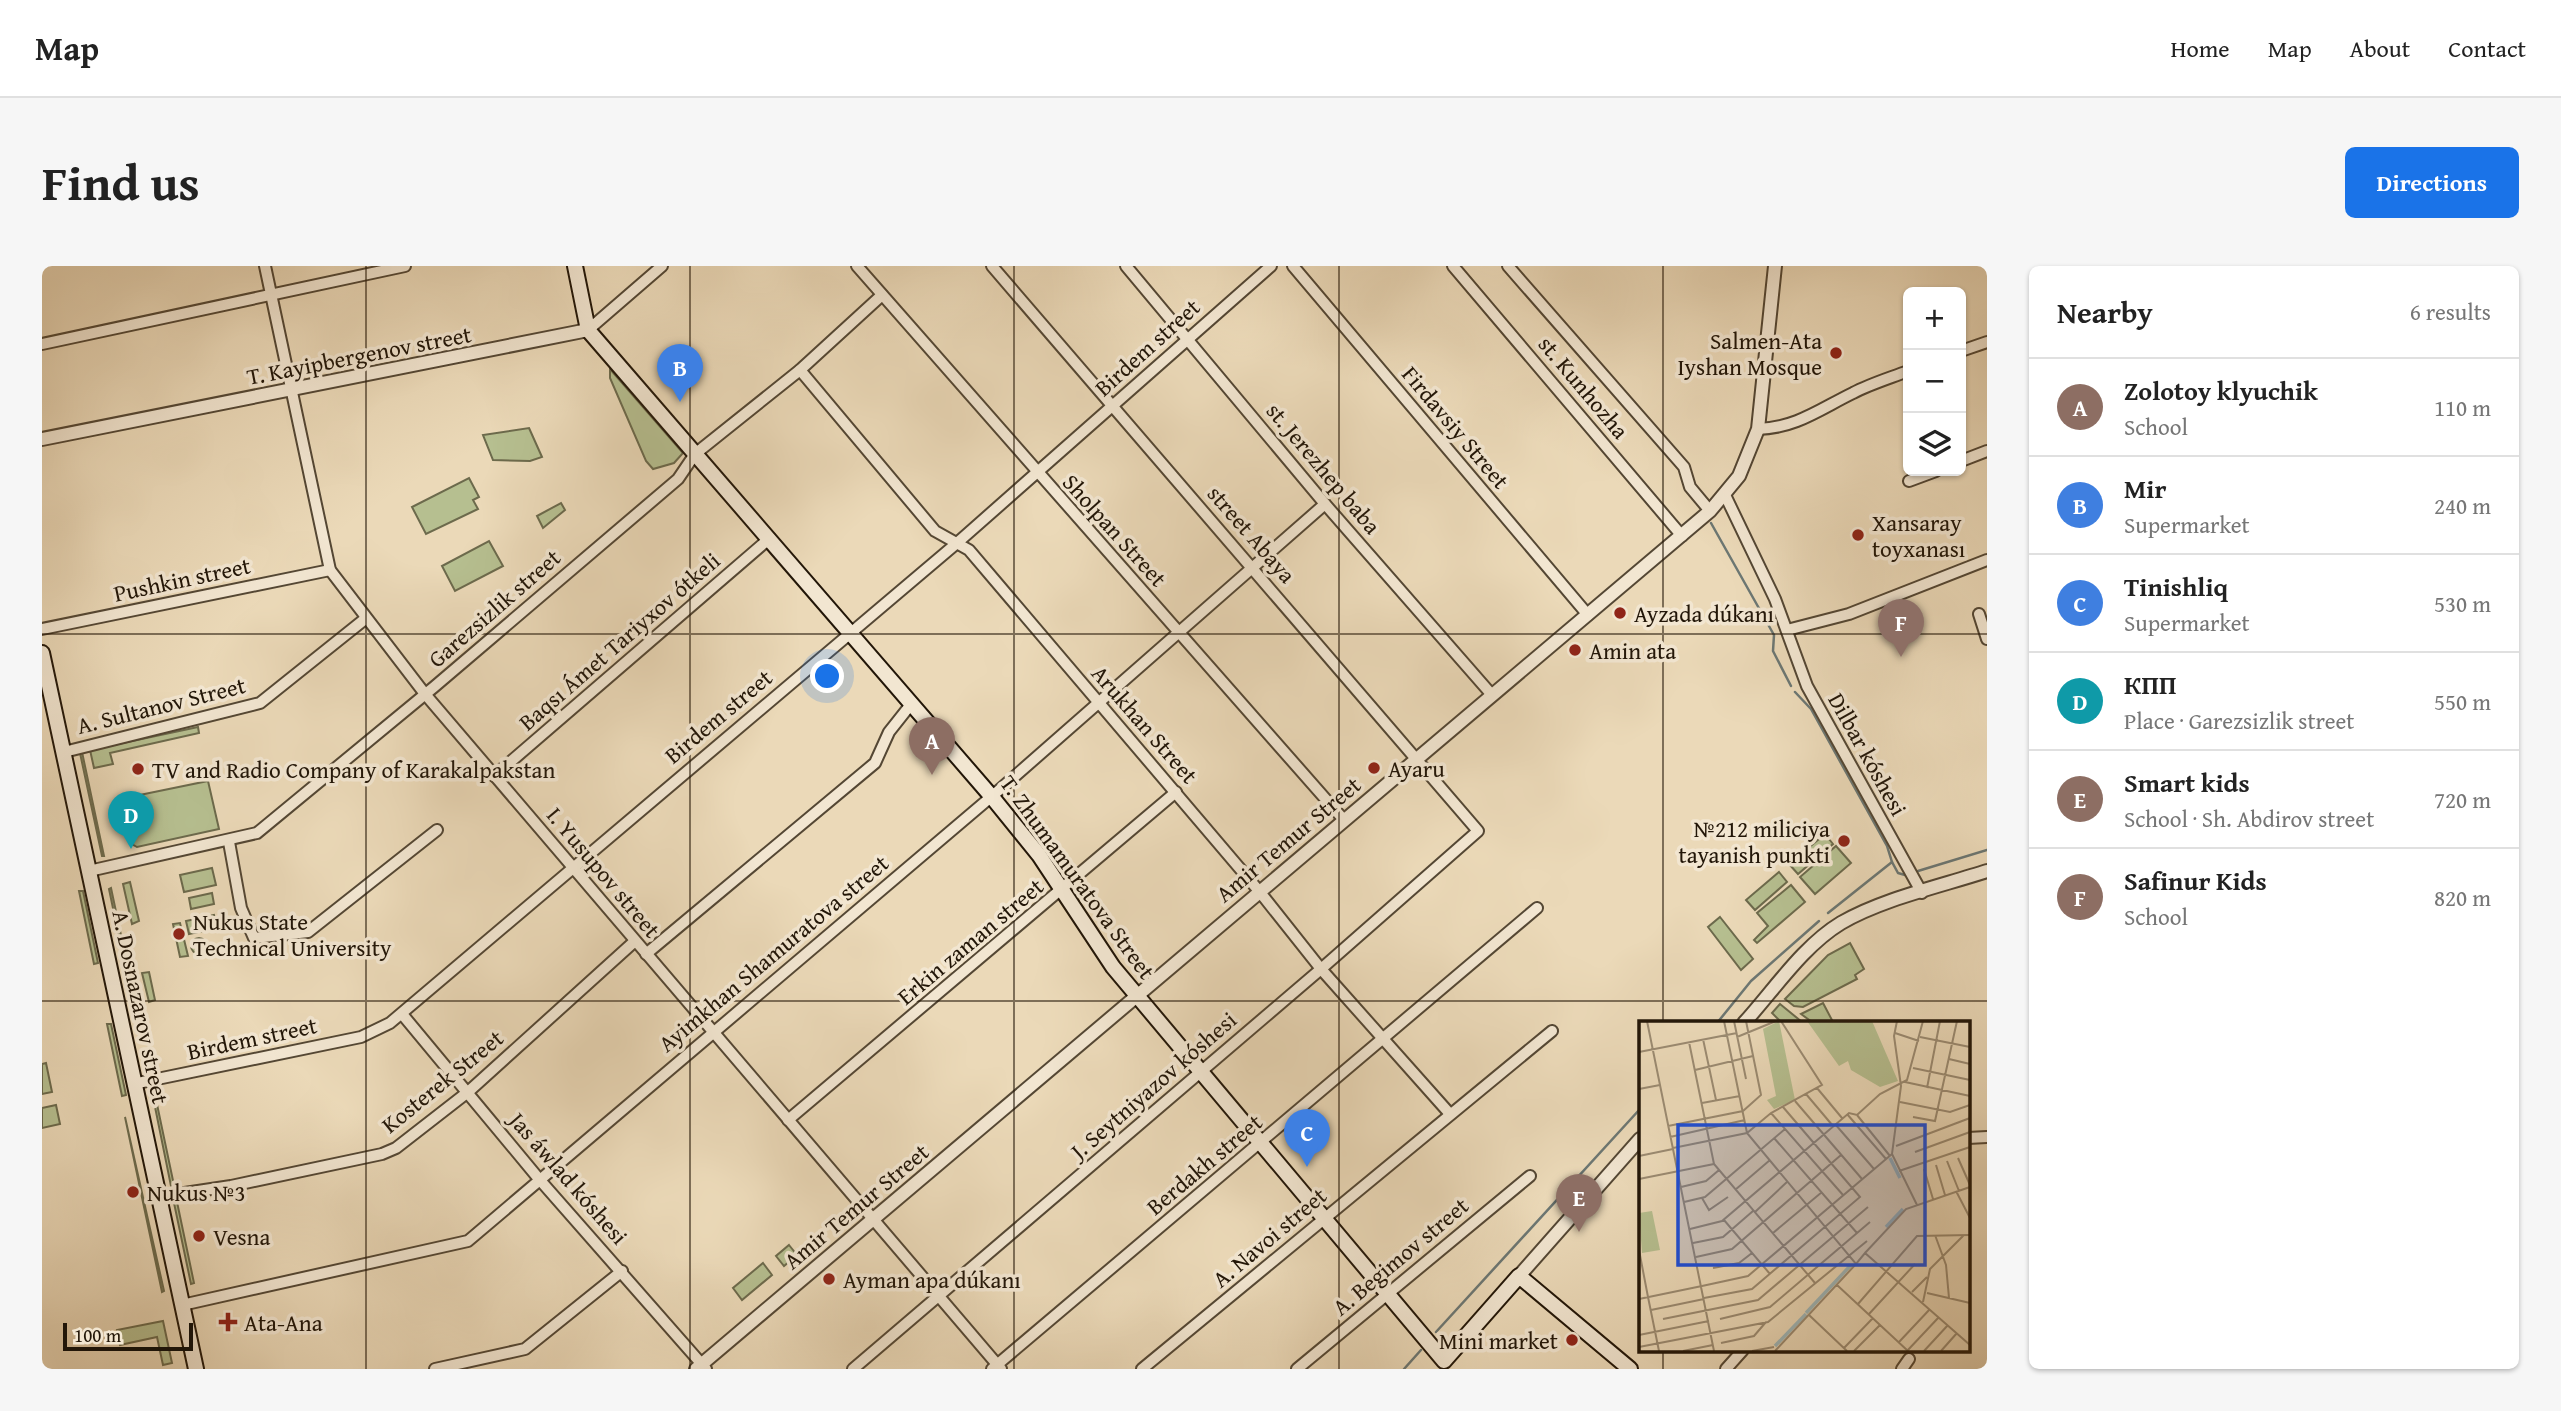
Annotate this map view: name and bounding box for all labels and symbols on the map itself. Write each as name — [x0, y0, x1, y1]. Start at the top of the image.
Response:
street label: Birdem street — [1087, 291, 1207, 403]
street label: T. Kayipbergenov street — [244, 317, 474, 393]
place label: Salmen-Ata Iyshan Mosque — [1678, 324, 1822, 383]
street label: st. Kunhozha — [1531, 328, 1637, 446]
pin: B — [657, 344, 703, 402]
marker: Salmen-Ata Iyshan Mosque — [1828, 345, 1844, 361]
street label: Firdavsiy Street — [1395, 358, 1517, 496]
street label: st. Jerezhep baba — [1259, 395, 1389, 541]
street label: Sholpan Street — [1055, 466, 1175, 594]
street label: street Abaya — [1200, 478, 1304, 590]
place label: Xansaray toyxanası — [1872, 506, 1965, 565]
marker: Xansaray toyxanası — [1850, 527, 1866, 543]
street label: Garezsizlik street — [421, 541, 567, 675]
street label: Baqsı Ámet Tariyxov ótkeli — [511, 544, 727, 738]
street label: Pushkin street — [111, 548, 253, 610]
place label: Ayzada dúkanı — [1634, 597, 1774, 630]
pin: F — [1878, 599, 1924, 657]
marker: Ayzada dúkanı — [1612, 605, 1628, 621]
place label: Amin ata — [1589, 634, 1676, 667]
marker: Amin ata — [1567, 642, 1583, 658]
street label: Arukhan Street — [1084, 658, 1206, 790]
your location — [810, 659, 844, 693]
street label: Birdem street — [657, 661, 779, 771]
street label: A. Sultanov Street — [73, 668, 249, 742]
street label: Dilbar kóshesi — [1821, 687, 1915, 821]
pin: A — [909, 717, 955, 775]
place label: Ayaru — [1388, 752, 1445, 785]
place label: TV and Radio Company of Karakalpakstan — [152, 753, 555, 786]
marker: Ayaru — [1366, 760, 1382, 776]
marker: TV and Radio Company of Karakalpakstan — [130, 761, 146, 777]
street label: T. Zhumamuratova Street — [993, 768, 1163, 986]
street label: Amir Temur Street — [1208, 768, 1368, 910]
pin: D — [108, 791, 154, 849]
street label: I. Yusupov street — [539, 799, 669, 945]
place label: №212 miliciya tayanish punkti — [1679, 812, 1830, 871]
marker: №212 miliciya tayanish punkti — [1836, 833, 1852, 849]
street label: Ayimkhan Shamuratova street — [651, 847, 895, 1059]
street label: Erkin zaman street — [890, 870, 1050, 1012]
place label: Nukus State Technical University — [193, 905, 392, 964]
street label: A. Dosnazarov street — [104, 907, 178, 1107]
marker: Nukus State Technical University — [171, 926, 187, 942]
street label: J. Seytniyazov kóshesi — [1060, 1003, 1243, 1168]
street label: Birdem street — [184, 1008, 320, 1068]
inset map — [1639, 1021, 1969, 1352]
street label: Kosterek Street — [374, 1022, 510, 1140]
street label: Jas áwlad kóshesi — [500, 1102, 636, 1251]
street label: Berdakh street — [1139, 1106, 1269, 1222]
pin: C — [1284, 1109, 1330, 1167]
street label: Amir Temur Street — [776, 1135, 936, 1277]
pin: E — [1556, 1174, 1602, 1232]
place label: Nukus №3 — [147, 1176, 246, 1209]
street label: A. Navoi street — [1205, 1179, 1333, 1295]
marker: Nukus №3 — [125, 1184, 141, 1200]
street label: A. Begimov street — [1325, 1189, 1475, 1323]
place label: Vesna — [213, 1220, 271, 1253]
marker: Vesna — [191, 1228, 207, 1244]
place label: Ayman apa dúkanı — [843, 1263, 1021, 1296]
marker: Ayman apa dúkanı — [821, 1271, 837, 1287]
place label: Ata-Ana — [244, 1306, 323, 1339]
marker: Ata-Ana — [218, 1312, 238, 1332]
scale bar — [63, 1320, 192, 1352]
place label: Mini market — [1439, 1324, 1558, 1357]
marker: Mini market — [1564, 1332, 1580, 1348]

